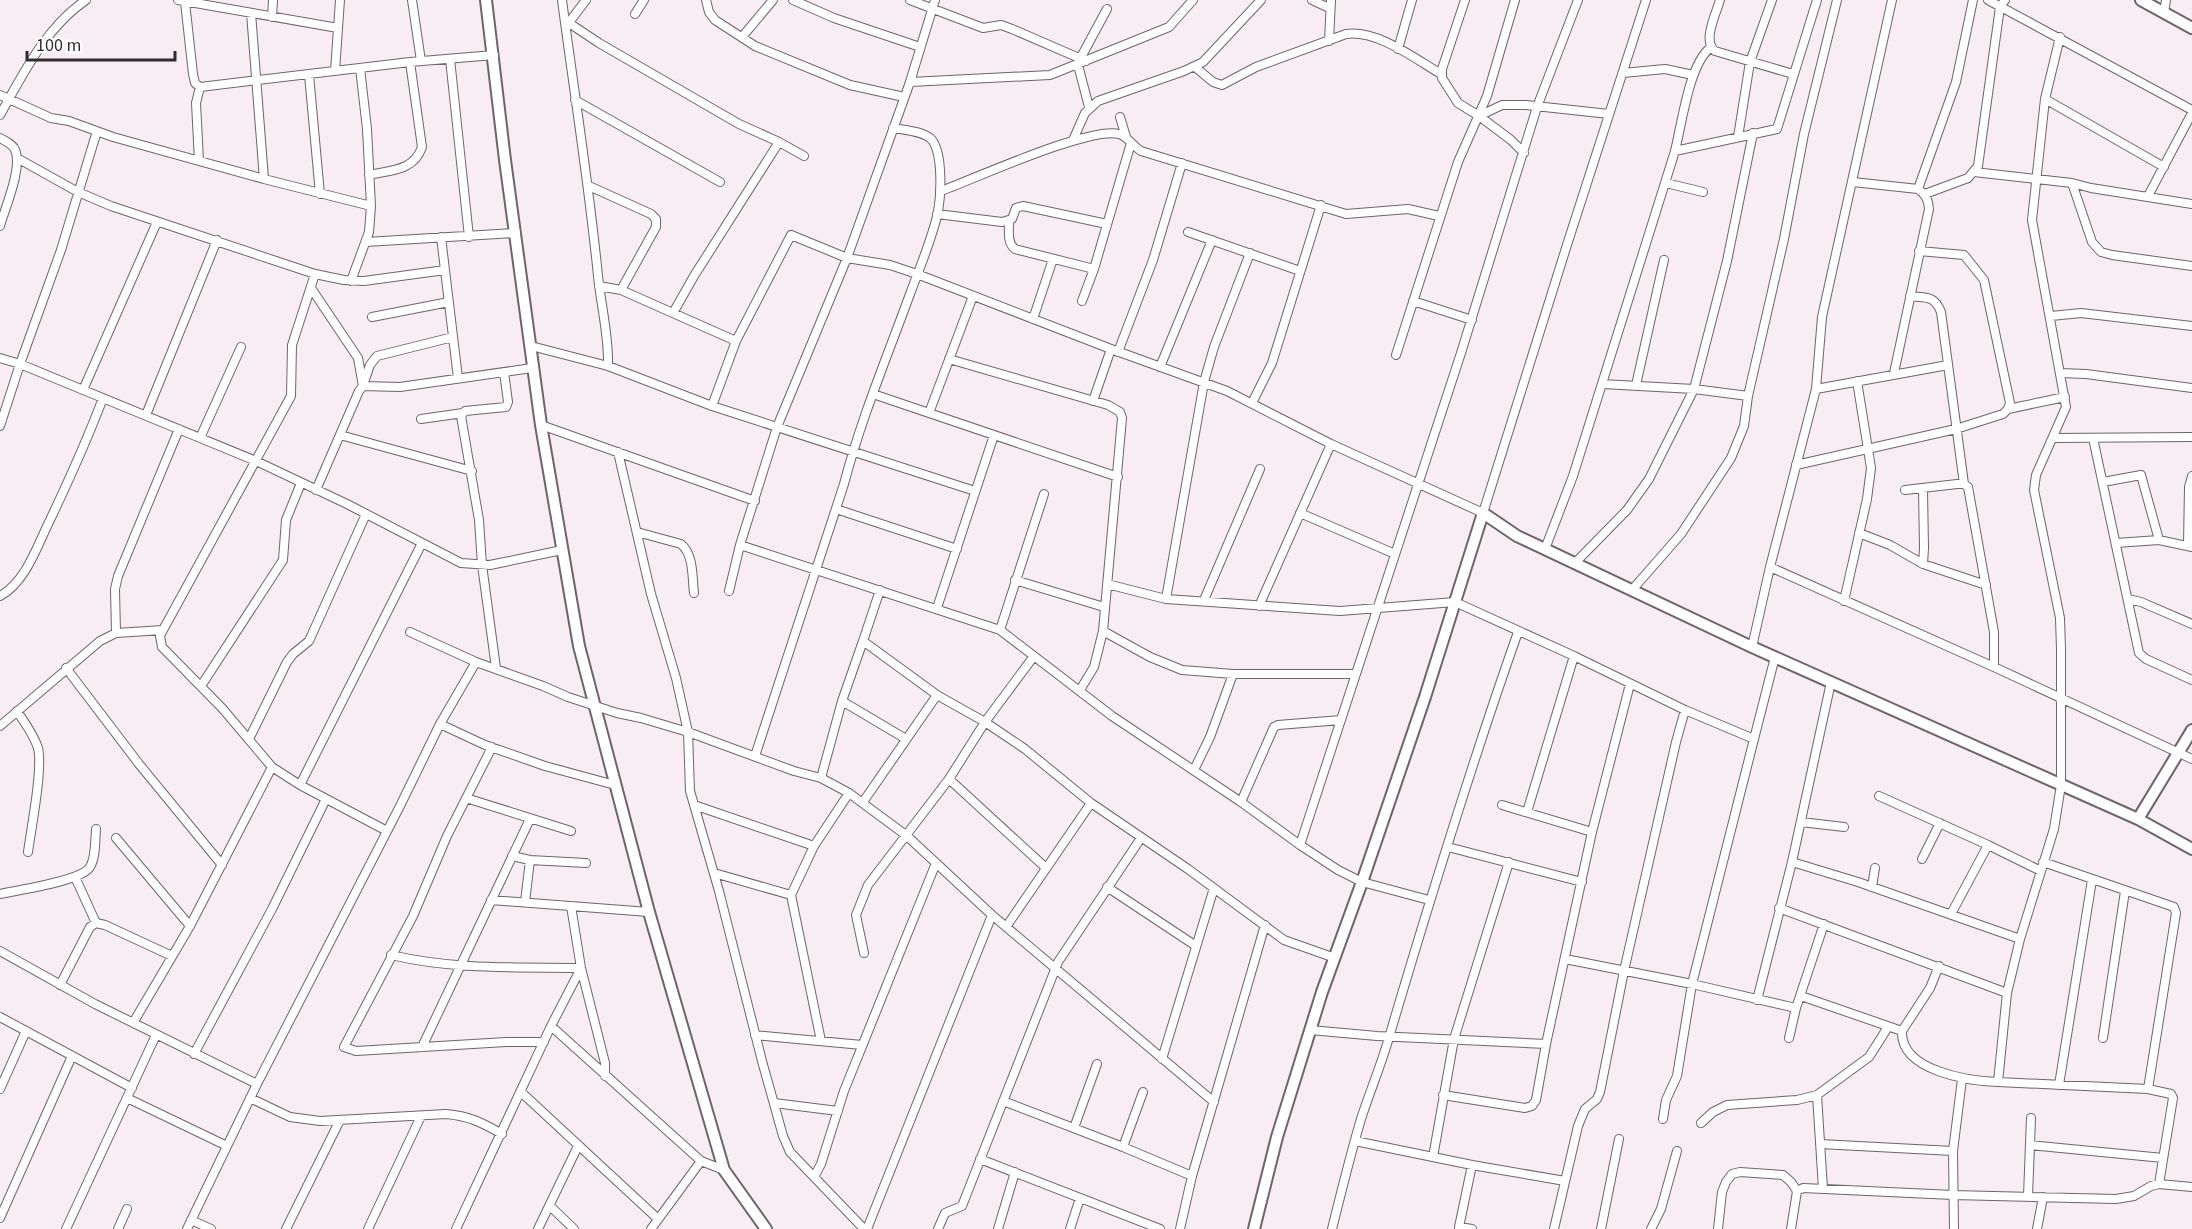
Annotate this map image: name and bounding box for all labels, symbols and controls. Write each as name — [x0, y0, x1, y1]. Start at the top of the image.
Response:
scale bar — [27, 24, 176, 62]
text: 100 m — [36, 33, 81, 58]

